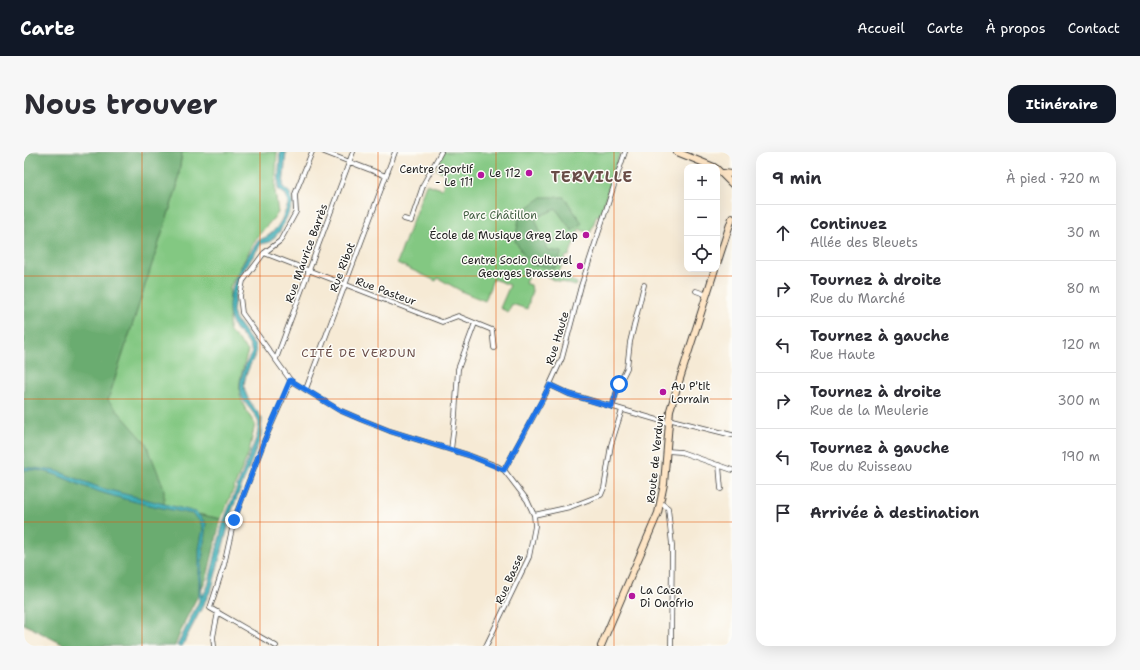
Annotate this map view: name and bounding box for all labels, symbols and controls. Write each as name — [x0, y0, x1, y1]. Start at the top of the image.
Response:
text: Carte — [20, 16, 75, 41]
text: Accueil — [857, 19, 905, 37]
text: Carte — [927, 19, 963, 37]
text: À propos — [985, 19, 1046, 37]
text: Contact — [1068, 19, 1120, 37]
text: Nous trouver — [24, 85, 218, 123]
button: Itinéraire — [1008, 85, 1116, 123]
place label: Centre Sportif - Le 111 — [399, 162, 474, 190]
map controls — [684, 164, 720, 272]
button: + — [684, 164, 720, 200]
place label: Le 112 — [489, 166, 521, 181]
district label: TERVILLE — [551, 167, 633, 187]
text: 9 min — [772, 167, 822, 189]
marker: Le 112 — [524, 168, 534, 178]
marker: Centre Sportif - Le 111 — [476, 170, 486, 180]
text: À pied · 720 m — [1006, 170, 1100, 187]
button: − — [684, 200, 720, 236]
street label: Rue Maurice Barrès — [282, 202, 331, 305]
park label: Parc Châtillon — [463, 208, 537, 223]
text: Continuez — [810, 214, 887, 234]
icon: ahead — [772, 222, 794, 244]
text: 30 m — [1066, 224, 1100, 241]
place label: École de Musique Greg Zlap — [429, 227, 578, 243]
marker: École de Musique Greg Zlap — [581, 230, 591, 240]
text: Allée des Bleuets — [810, 234, 918, 251]
button: locate — [684, 236, 720, 272]
street label: Rue Ribot — [326, 240, 359, 294]
place label: Centre Socio Culturel Georges Brassens — [461, 253, 573, 281]
marker: Centre Socio Culturel Georges Brassens — [575, 261, 585, 271]
text: Tournez à droite — [810, 270, 942, 290]
street label: Rue Pasteur — [353, 274, 418, 309]
icon: right — [772, 278, 794, 300]
text: 80 m — [1066, 280, 1100, 297]
text: Rue du Marché — [810, 290, 905, 307]
street label: Rue Haute — [542, 310, 573, 367]
text: Tournez à gauche — [810, 326, 950, 346]
icon: left — [772, 334, 794, 356]
text: 120 m — [1062, 336, 1100, 353]
district label: CITÉ DE VERDUN — [301, 345, 417, 361]
text: Rue Haute — [810, 346, 875, 363]
route start — [610, 375, 628, 393]
place label: Au P'tit Lorrain — [671, 379, 710, 407]
text: Tournez à droite — [810, 382, 942, 402]
marker: Au P'tit Lorrain — [658, 387, 668, 397]
icon: right — [772, 390, 794, 412]
text: 300 m — [1057, 392, 1100, 409]
text: Rue de la Meulerie — [810, 402, 929, 419]
street label: Route de Verdun — [643, 414, 668, 504]
text: Tournez à gauche — [810, 438, 950, 458]
icon: left — [772, 446, 794, 468]
text: 190 m — [1061, 448, 1100, 465]
text: Rue du Ruisseau — [810, 458, 912, 475]
icon: arrive — [772, 502, 794, 524]
text: Arrivée à destination — [810, 503, 979, 523]
route end — [225, 511, 243, 529]
street label: Rue Basse — [492, 552, 527, 607]
place label: La Casa Di Onofrio — [640, 583, 694, 611]
marker: La Casa Di Onofrio — [627, 591, 637, 601]

